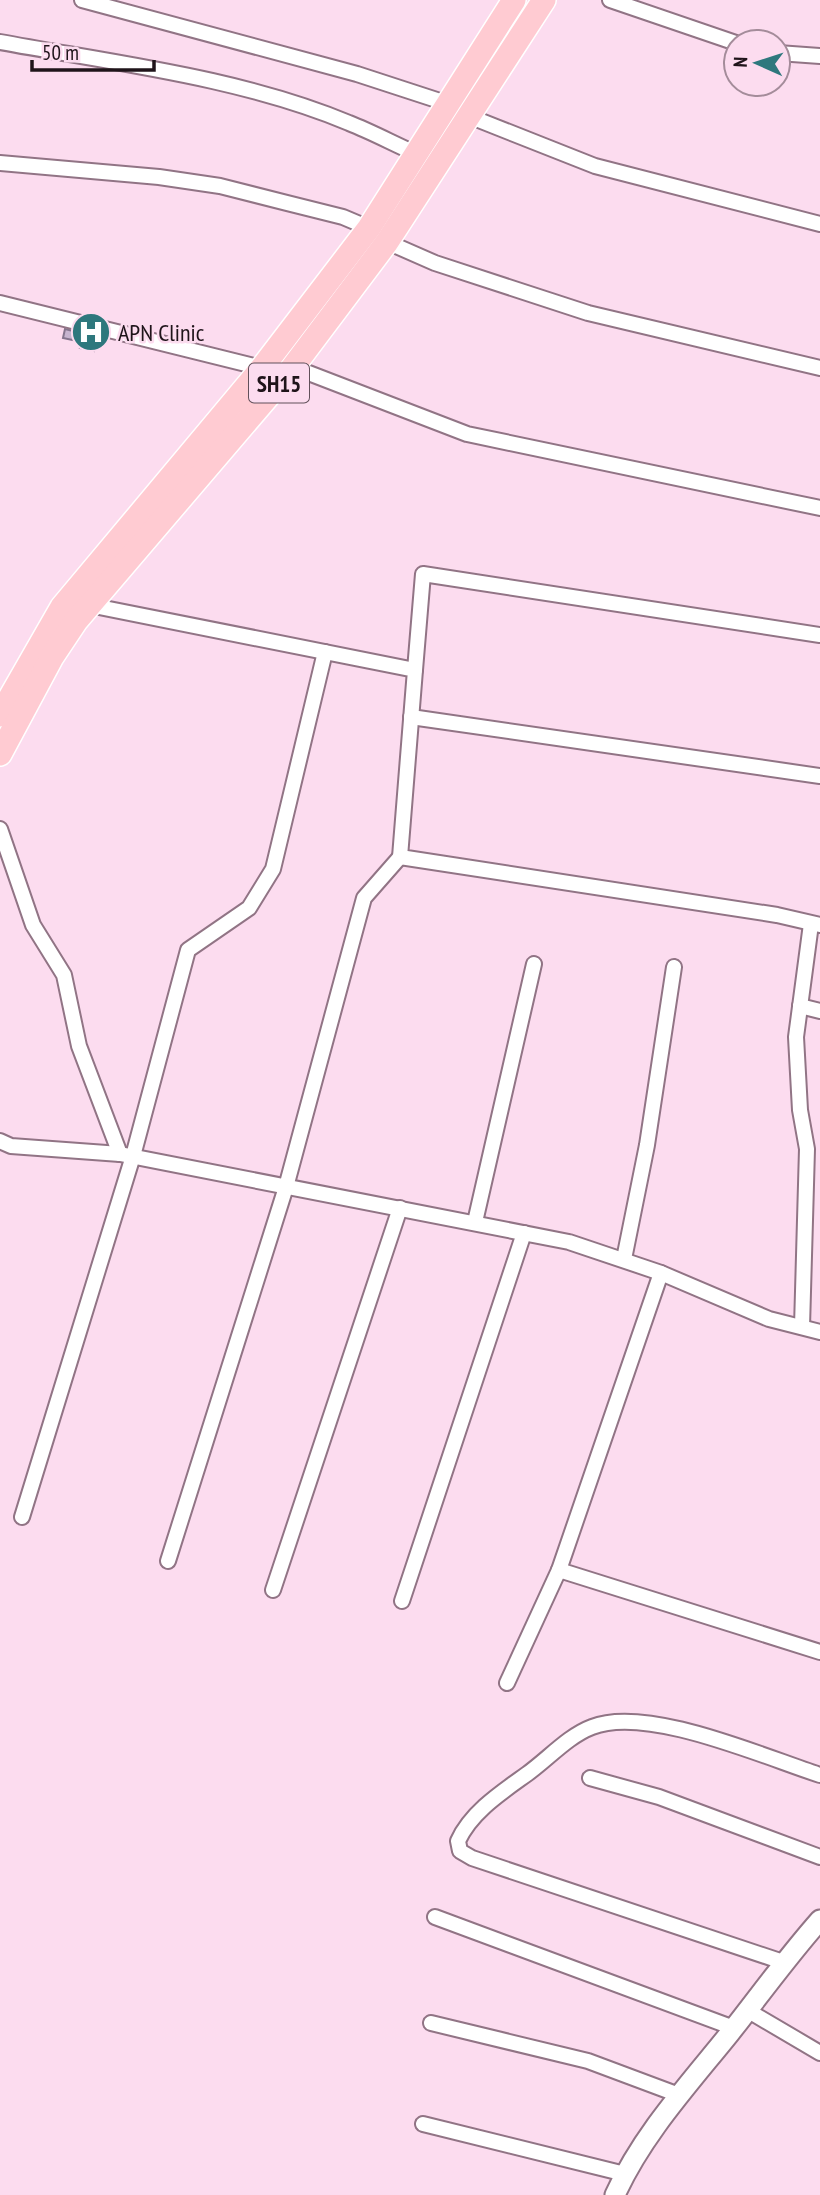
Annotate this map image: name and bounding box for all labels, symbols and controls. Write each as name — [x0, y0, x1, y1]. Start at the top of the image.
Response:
scale bar — [32, 28, 154, 72]
north arrow — [722, 28, 792, 98]
text: 50 m — [42, 39, 79, 66]
text: N — [728, 56, 752, 68]
hospital icon: APN Clinic — [70, 311, 112, 353]
place label: APN Clinic — [118, 317, 205, 348]
road number: SH15 — [249, 364, 309, 402]

